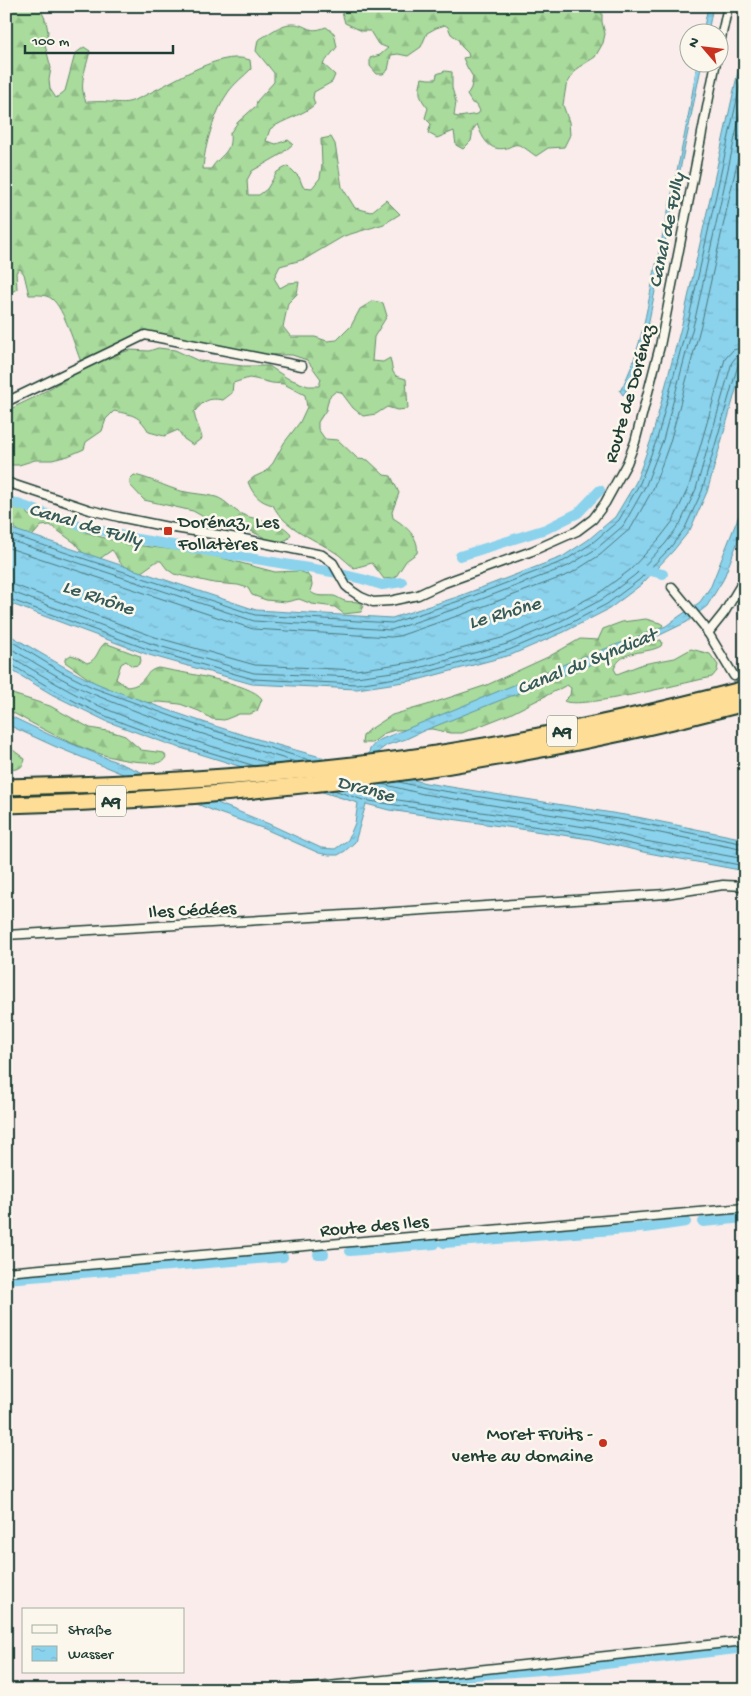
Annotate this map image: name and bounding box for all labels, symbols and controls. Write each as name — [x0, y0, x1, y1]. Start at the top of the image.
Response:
scale bar — [25, 22, 172, 54]
north arrow — [678, 22, 728, 72]
text: 100 m — [31, 33, 70, 51]
text: N — [685, 35, 704, 51]
water label: Canal de Fully — [645, 170, 692, 290]
street label: Route de Dorénaz — [601, 321, 662, 466]
water label: Canal de Fully — [26, 499, 145, 554]
place label: Dorénaz, Les Follatères — [176, 512, 280, 557]
marker: Dorénaz, Les Follatères — [162, 525, 174, 537]
water label: Le Rhône — [59, 576, 137, 622]
water label: Le Rhône — [466, 593, 544, 636]
water label: Canal du Syndicat — [514, 623, 664, 702]
road number: A9 — [547, 716, 577, 746]
water label: Dranse — [334, 772, 397, 809]
road number: A9 — [96, 786, 126, 816]
street label: Iles Cédées — [148, 898, 238, 925]
street label: Route des Iles — [319, 1211, 430, 1244]
place label: Moret Fruits - vente au domaine — [452, 1424, 593, 1469]
marker: Moret Fruits - vente au domaine — [597, 1437, 609, 1449]
legend — [22, 1608, 185, 1674]
text: Straße — [68, 1622, 112, 1640]
text: Wasser — [68, 1646, 115, 1664]

